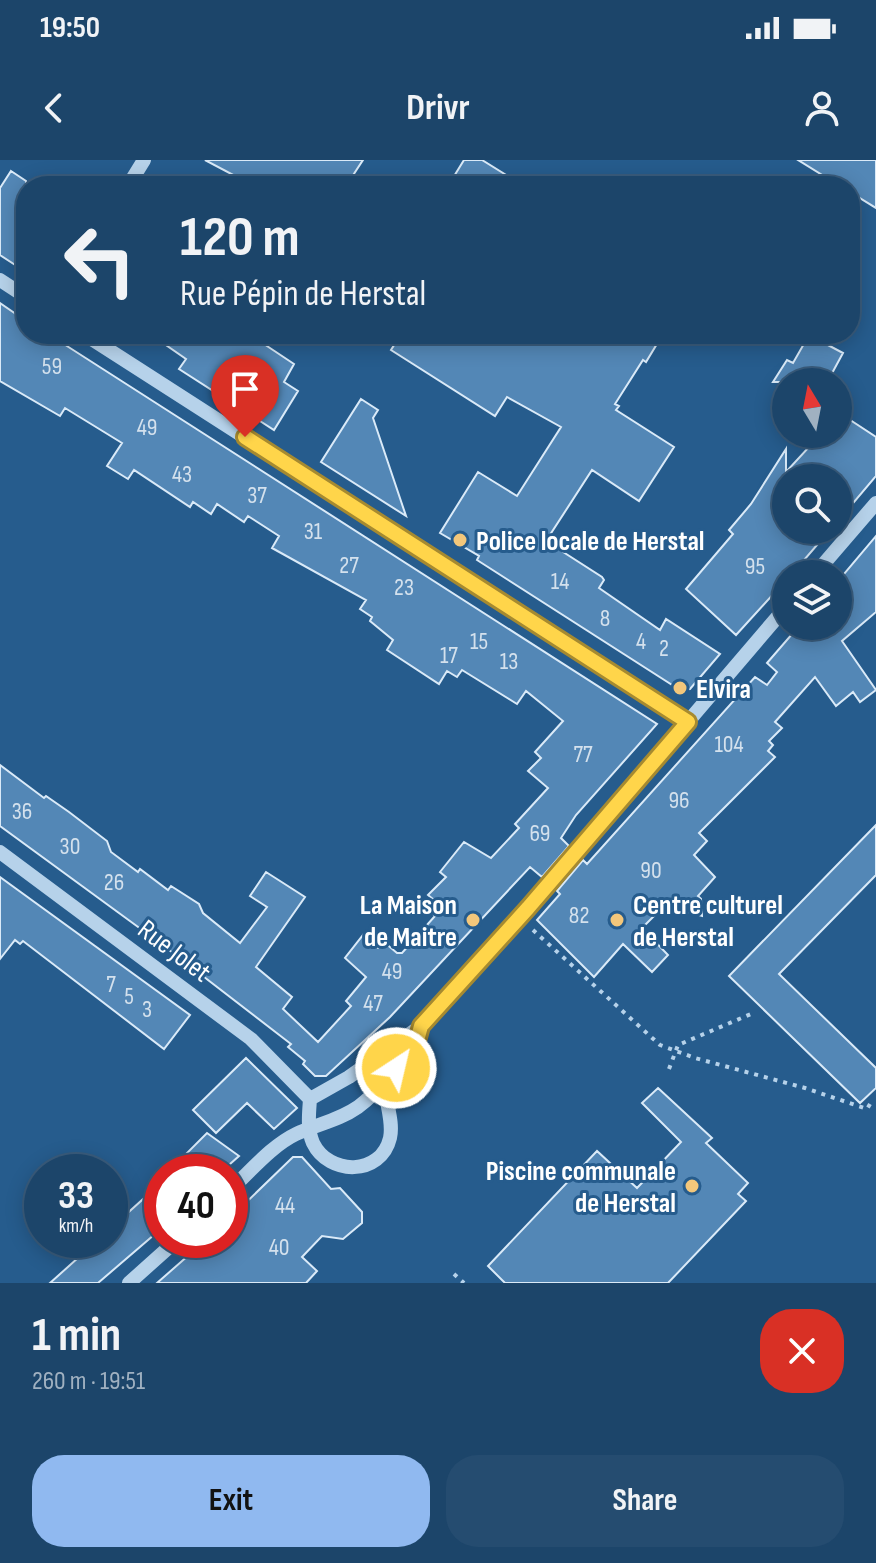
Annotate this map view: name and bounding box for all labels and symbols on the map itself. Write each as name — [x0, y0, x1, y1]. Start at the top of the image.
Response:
house number: 59 — [42, 352, 62, 381]
pin — [211, 355, 279, 437]
north arrow — [772, 368, 852, 448]
house number: 49 — [137, 413, 157, 442]
house number: 43 — [172, 460, 192, 489]
house number: 37 — [247, 481, 267, 510]
house number: 31 — [304, 517, 323, 546]
place label: Police locale de Herstal — [476, 525, 705, 558]
marker: Police locale de Herstal — [451, 531, 469, 549]
house number: 27 — [339, 551, 359, 580]
house number: 95 — [745, 552, 765, 581]
house number: 14 — [551, 567, 569, 596]
house number: 23 — [394, 573, 414, 602]
house number: 8 — [600, 604, 610, 633]
house number: 15 — [470, 627, 488, 656]
house number: 4 — [636, 627, 646, 656]
house number: 2 — [659, 634, 669, 663]
house number: 17 — [440, 641, 458, 670]
house number: 13 — [500, 647, 518, 676]
place label: Elvira — [696, 673, 751, 706]
marker: Elvira — [671, 679, 689, 697]
house number: 104 — [714, 730, 744, 759]
house number: 77 — [573, 740, 593, 769]
house number: 96 — [668, 786, 690, 815]
house number: 36 — [12, 797, 32, 826]
house number: 69 — [530, 819, 551, 848]
house number: 30 — [60, 832, 80, 861]
house number: 90 — [640, 856, 662, 885]
house number: 26 — [104, 868, 124, 897]
place label: La Maison de Maitre — [360, 889, 457, 954]
place label: Centre culturel de Herstal — [633, 889, 783, 954]
house number: 82 — [569, 901, 589, 930]
marker: La Maison de Maitre — [464, 911, 482, 929]
marker: Centre culturel de Herstal — [608, 911, 626, 929]
street label: Rue Jolet — [131, 913, 217, 989]
house number: 49 — [382, 957, 402, 986]
house number: 7 — [106, 970, 116, 999]
house number: 5 — [124, 982, 134, 1011]
house number: 47 — [363, 989, 383, 1018]
house number: 3 — [142, 995, 152, 1024]
position arrow — [354, 1026, 438, 1110]
speed limit sign: 40 — [144, 1154, 248, 1258]
place label: Piscine communale de Herstal — [486, 1155, 676, 1220]
marker: Piscine communale de Herstal — [683, 1177, 701, 1195]
house number: 44 — [275, 1191, 295, 1220]
house number: 40 — [269, 1233, 289, 1262]

